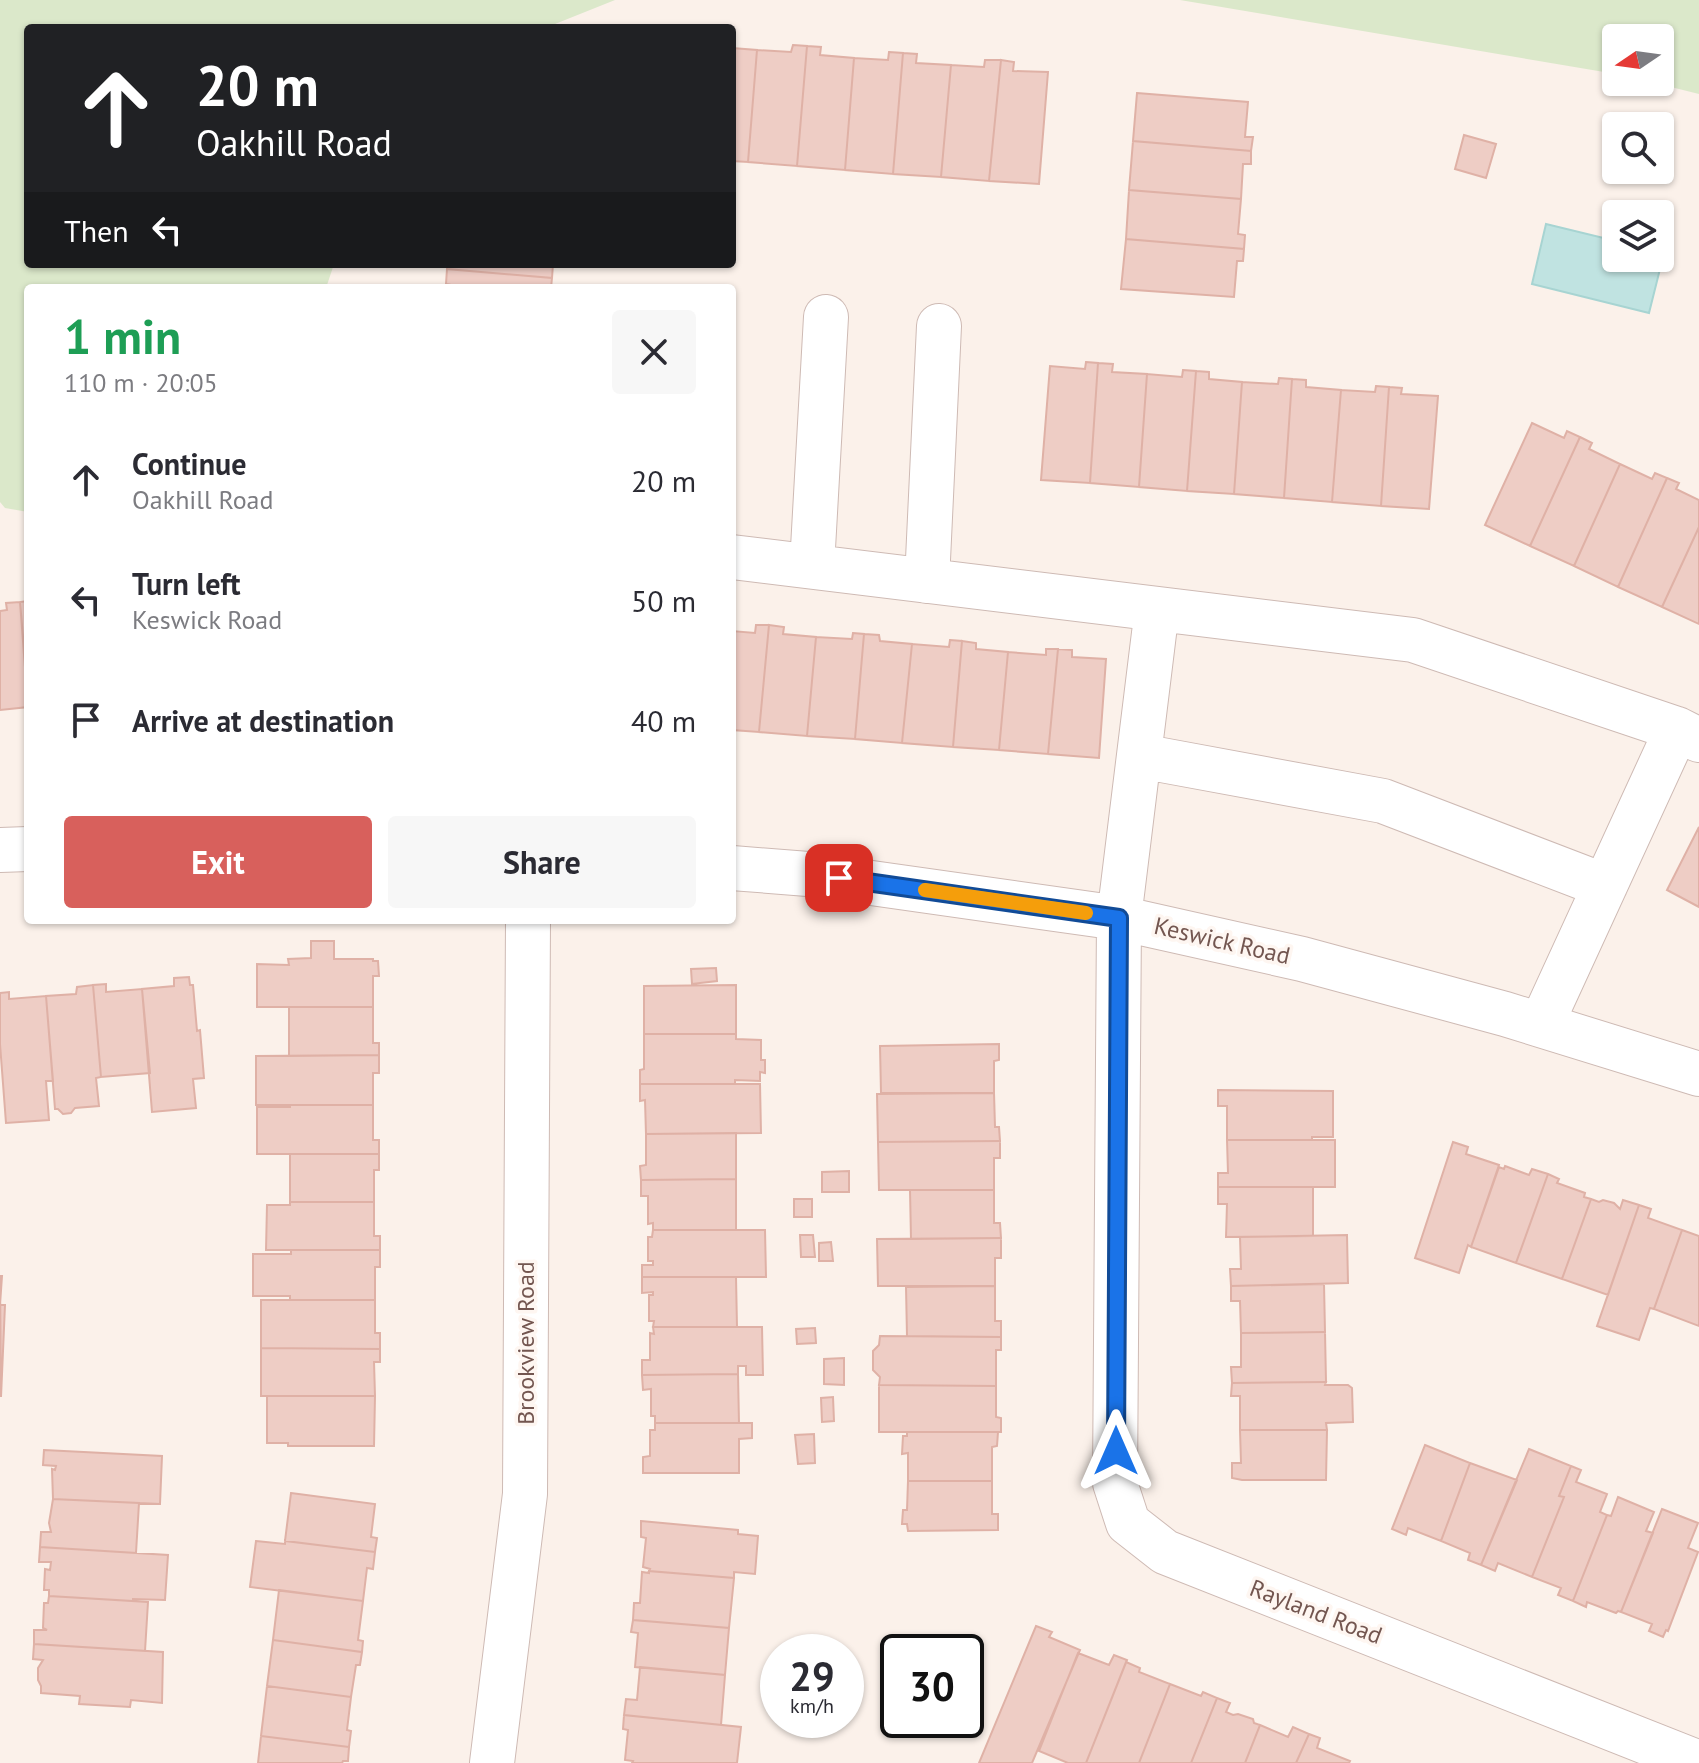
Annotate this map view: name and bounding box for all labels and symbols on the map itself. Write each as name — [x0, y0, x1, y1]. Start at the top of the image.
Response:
north arrow — [1602, 24, 1674, 96]
pin — [805, 844, 873, 912]
street label: Keswick Road — [1151, 910, 1293, 971]
street label: Brookview Road — [510, 1261, 541, 1425]
position arrow — [1074, 1409, 1158, 1493]
street label: Rayland Road — [1246, 1572, 1387, 1651]
speed limit sign: 30 — [880, 1634, 984, 1738]

